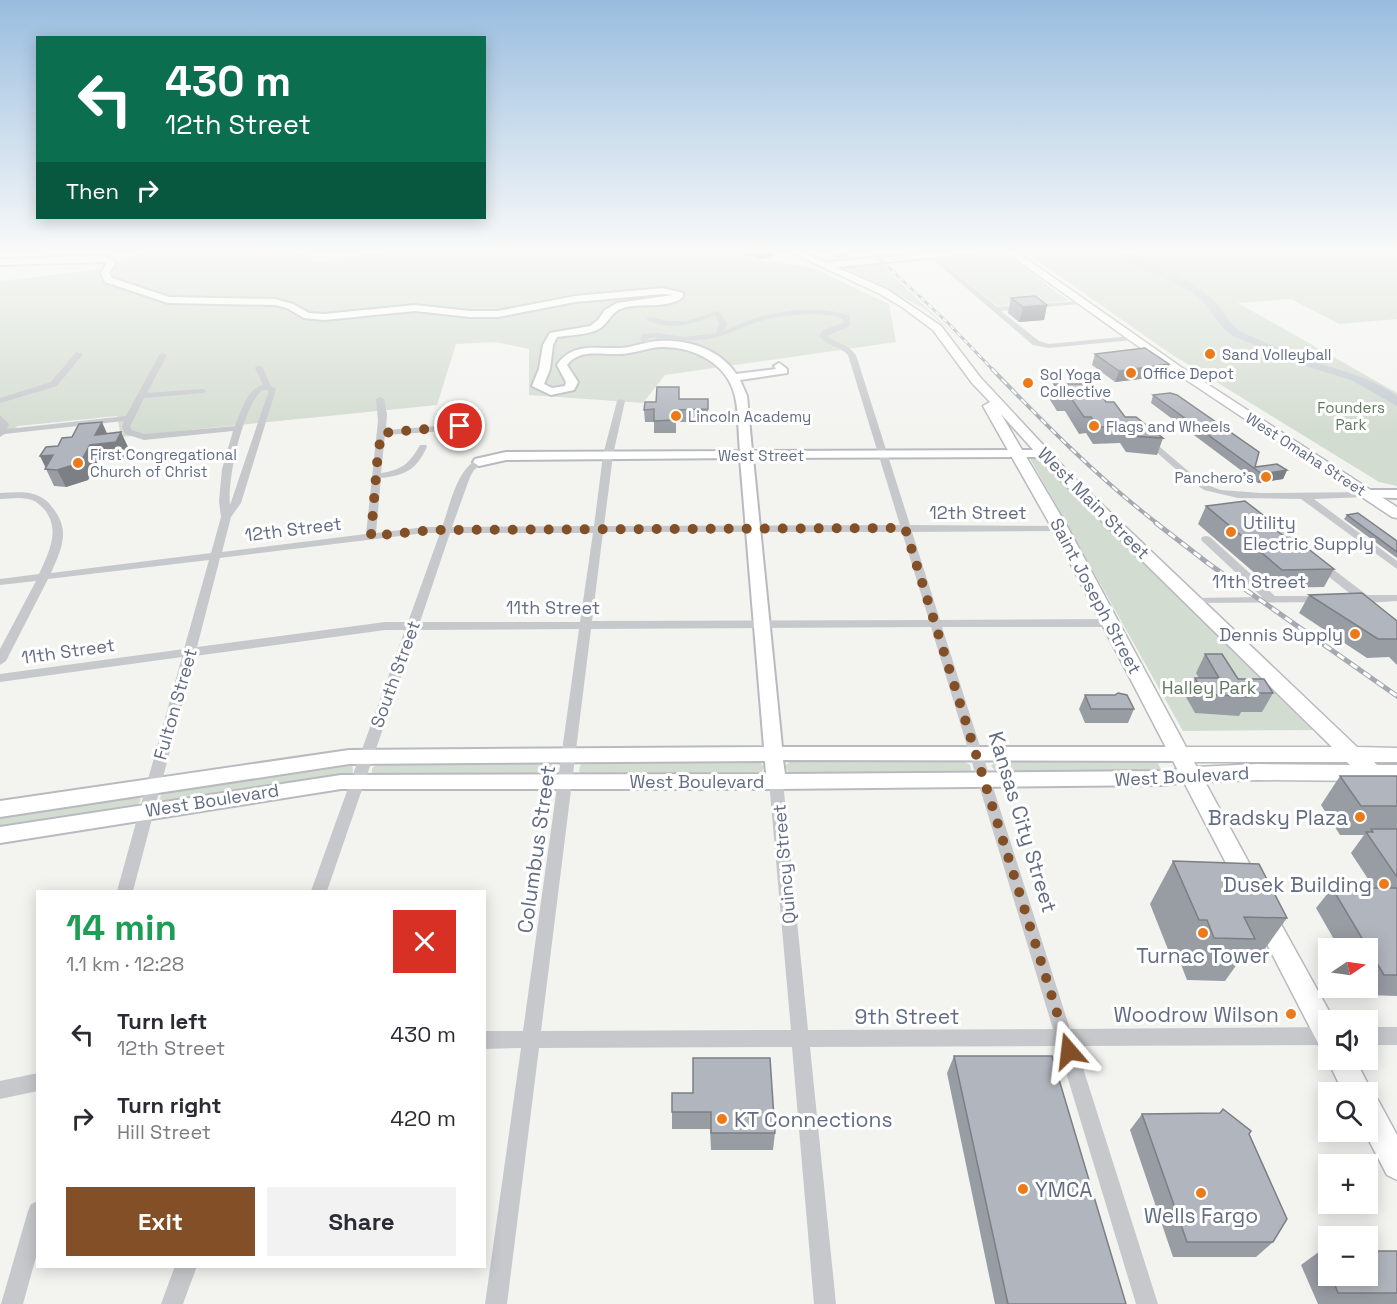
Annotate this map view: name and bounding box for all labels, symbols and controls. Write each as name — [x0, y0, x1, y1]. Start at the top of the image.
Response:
text: 430 m — [165, 55, 291, 108]
icon: left — [66, 60, 144, 138]
text: 12th Street — [165, 107, 311, 142]
icon: right — [131, 174, 164, 207]
text: Then — [66, 177, 119, 205]
place label: Sand Volleyball — [1222, 345, 1331, 364]
marker: Sand Volleyball — [1203, 347, 1217, 361]
place label: Office Depot — [1143, 364, 1234, 383]
place label: Sol Yoga Collective — [1040, 365, 1111, 401]
marker: Office Depot — [1124, 366, 1138, 380]
marker: Sol Yoga Collective — [1021, 376, 1035, 390]
park label: Founders Park — [1317, 398, 1385, 434]
pin — [434, 400, 485, 451]
place label: Lincoln Academy — [688, 407, 811, 426]
street label: West Omaha Street — [1242, 408, 1370, 500]
icon: arrive — [443, 409, 476, 442]
marker: Lincoln Academy — [669, 409, 683, 423]
place label: Flags and Wheels — [1106, 417, 1231, 436]
marker: Flags and Wheels — [1087, 419, 1101, 433]
street label: West Main Street — [1033, 442, 1155, 564]
place label: First Congregational Church of Christ — [90, 445, 237, 481]
street label: West Street — [718, 446, 804, 465]
marker: First Congregational Church of Christ — [71, 456, 85, 470]
place label: Panchero's — [1175, 468, 1254, 487]
marker: Panchero's — [1259, 470, 1273, 484]
street label: 12th Street — [929, 501, 1027, 524]
place label: Utility Electric Supply — [1243, 511, 1374, 555]
street label: 12th Street — [243, 512, 343, 546]
street label: Saint Joseph Street — [1045, 514, 1147, 678]
marker: Utility Electric Supply — [1224, 525, 1238, 539]
street label: 11th Street — [1212, 570, 1306, 593]
street label: 11th Street — [506, 596, 600, 619]
street label: South Street — [365, 617, 425, 731]
place label: Dennis Supply — [1219, 623, 1343, 646]
marker: Dennis Supply — [1348, 627, 1362, 641]
street label: 11th Street — [20, 633, 116, 669]
street label: Fulton Street — [148, 646, 202, 762]
park label: Halley Park — [1162, 676, 1257, 699]
street label: Kansas City Street — [983, 728, 1063, 916]
street label: West Boulevard — [1114, 761, 1250, 791]
street label: Columbus Street — [511, 763, 561, 935]
street label: West Boulevard — [630, 770, 764, 793]
street label: West Boulevard — [144, 778, 280, 822]
street label: Quincy Street — [767, 803, 801, 925]
place label: Bradsky Plaza — [1208, 804, 1348, 831]
marker: Bradsky Plaza — [1353, 810, 1367, 824]
place label: Dusek Building — [1223, 871, 1372, 898]
marker: Dusek Building — [1377, 877, 1391, 891]
text: 14 min — [66, 905, 177, 951]
button: close — [393, 910, 456, 973]
marker: Turnac Tower — [1196, 926, 1210, 940]
north arrow — [1318, 938, 1378, 998]
map controls — [1318, 938, 1378, 1286]
place label: Turnac Tower — [1136, 942, 1270, 969]
text: 1.1 km · 12:28 — [66, 951, 184, 977]
place label: Woodrow Wilson — [1113, 1001, 1279, 1028]
street label: 9th Street — [855, 1003, 959, 1030]
text: Turn left — [117, 1007, 207, 1035]
marker: Woodrow Wilson — [1284, 1007, 1298, 1021]
button: sound — [1318, 1010, 1378, 1070]
icon: left — [66, 1018, 99, 1051]
position arrow — [1037, 1019, 1101, 1083]
text: 430 m — [390, 1020, 456, 1048]
text: 12th Street — [117, 1035, 225, 1061]
button: search — [1318, 1082, 1378, 1142]
text: Turn right — [117, 1091, 222, 1119]
icon: right — [66, 1102, 99, 1135]
text: 420 m — [390, 1104, 456, 1132]
place label: KT Connections — [734, 1106, 893, 1133]
marker: KT Connections — [715, 1112, 729, 1126]
text: Hill Street — [117, 1119, 211, 1145]
button: + — [1318, 1154, 1378, 1214]
place label: YMCA — [1035, 1176, 1093, 1203]
marker: YMCA — [1016, 1182, 1030, 1196]
marker: Wells Fargo — [1194, 1186, 1208, 1200]
button: Exit — [66, 1187, 255, 1256]
button: Share — [267, 1187, 456, 1256]
place label: Wells Fargo — [1144, 1202, 1258, 1229]
button: − — [1318, 1226, 1378, 1286]

